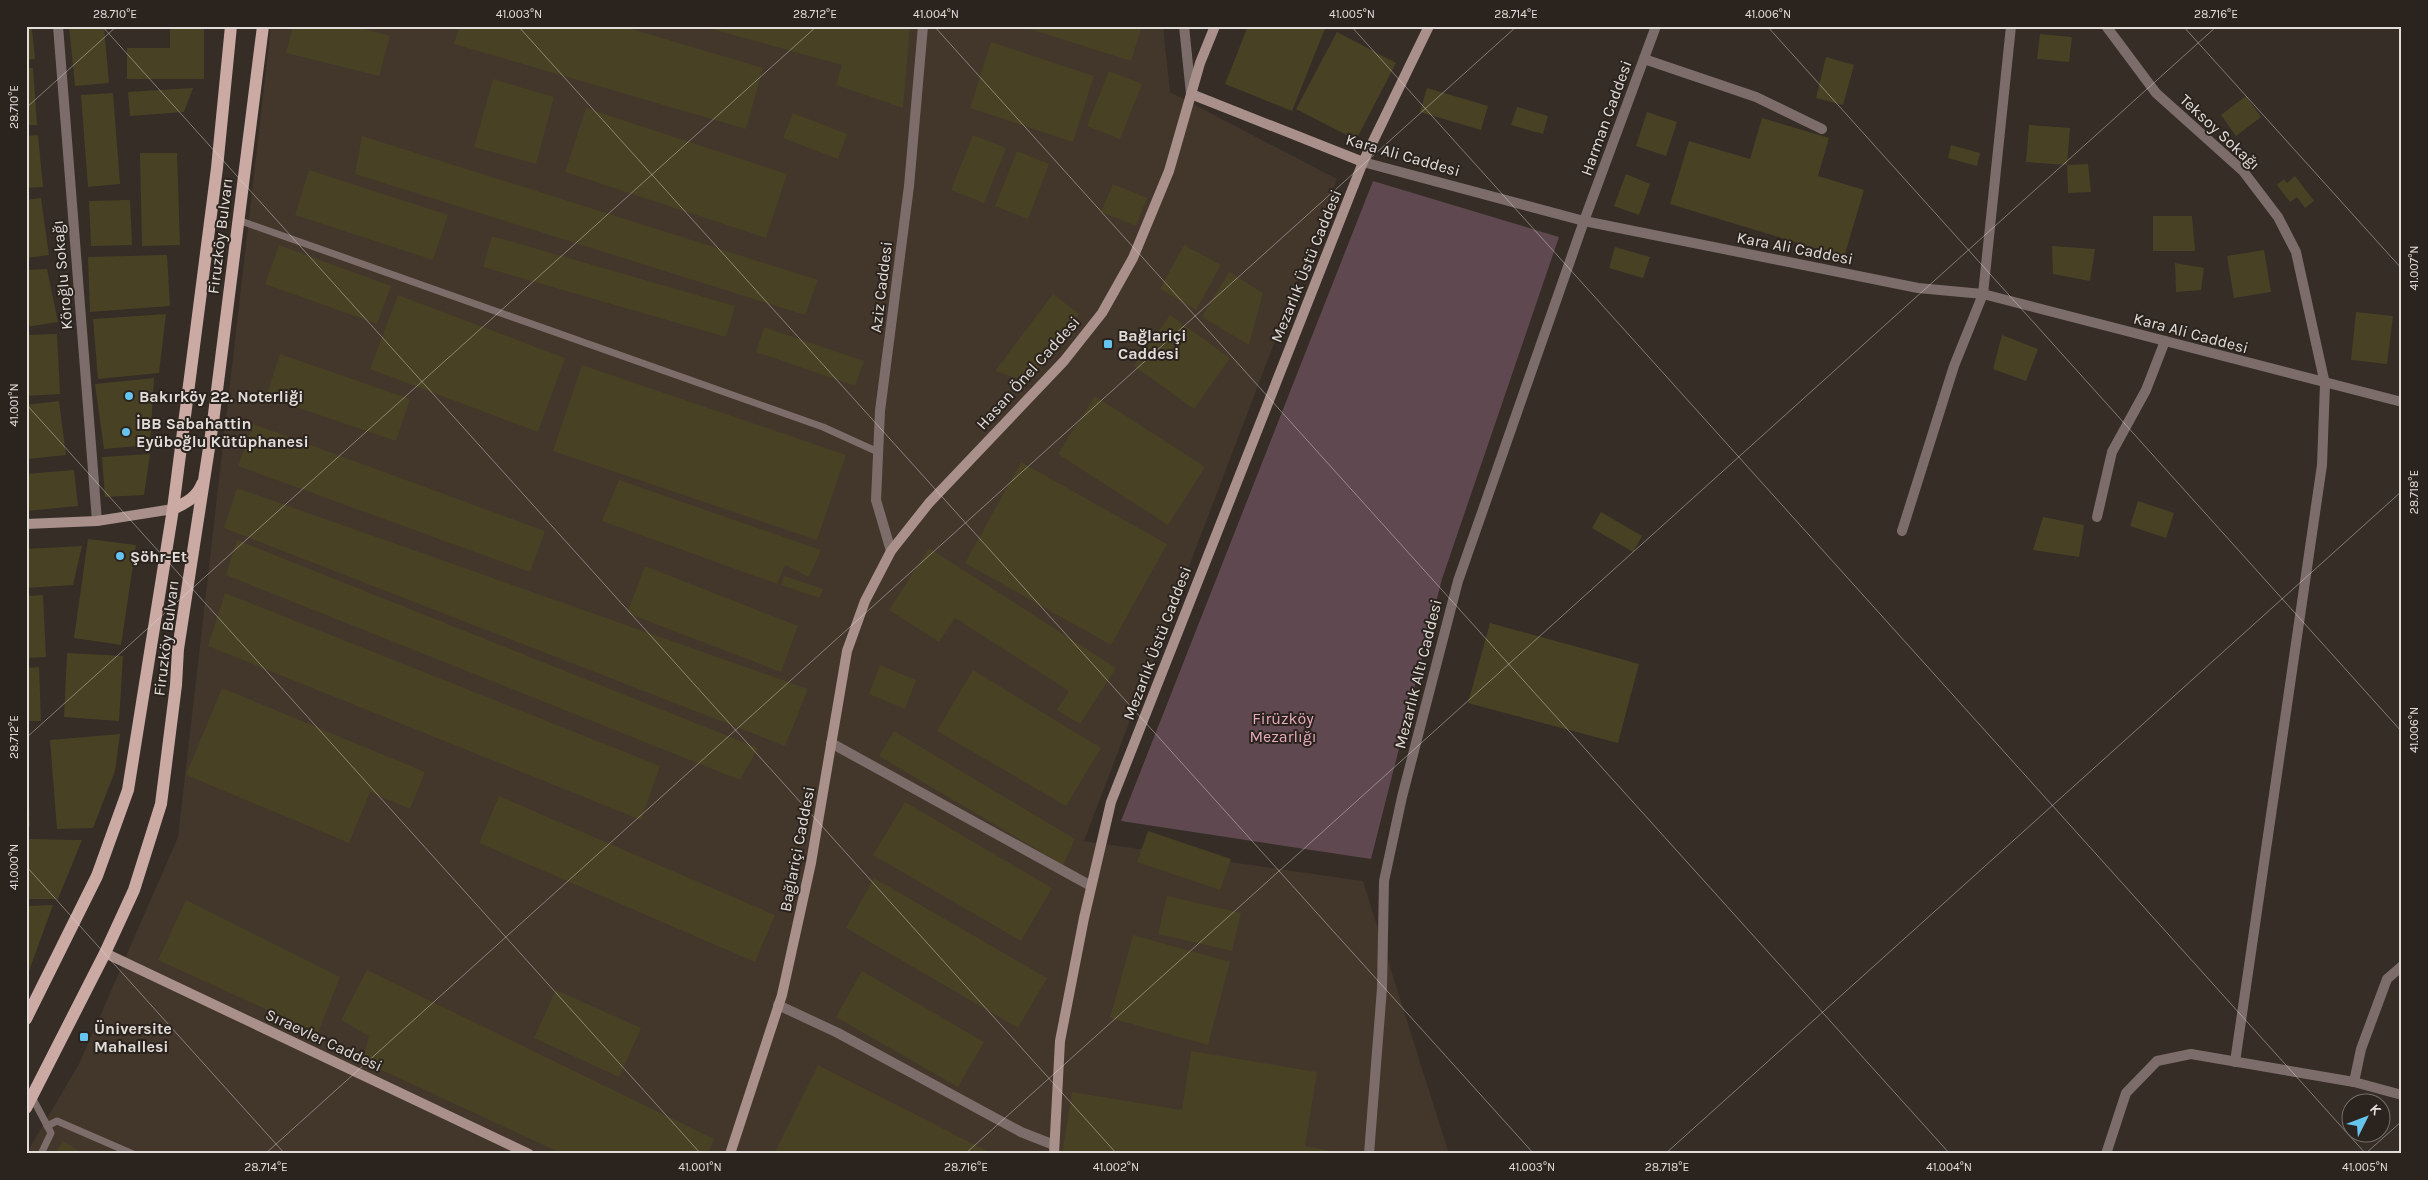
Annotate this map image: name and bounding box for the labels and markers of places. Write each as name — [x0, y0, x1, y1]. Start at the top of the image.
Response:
place label: Bağlariçi Caddesi — [1118, 326, 1187, 363]
marker: Bağlariçi Caddesi — [1102, 338, 1114, 350]
place label: Bakırköy 22. Noterliği — [139, 387, 303, 406]
marker: Bakırköy 22. Noterliği — [123, 390, 135, 402]
place label: İBB Sabahattin Eyüboğlu Kütüphanesi — [136, 414, 309, 451]
marker: İBB Sabahattin Eyüboğlu Kütüphanesi — [120, 426, 132, 438]
place label: Şöhr-Et — [130, 547, 187, 566]
marker: Şöhr-Et — [114, 550, 126, 562]
place label: Üniversite Mahallesi — [94, 1019, 172, 1056]
marker: Üniversite Mahallesi — [78, 1031, 90, 1043]

